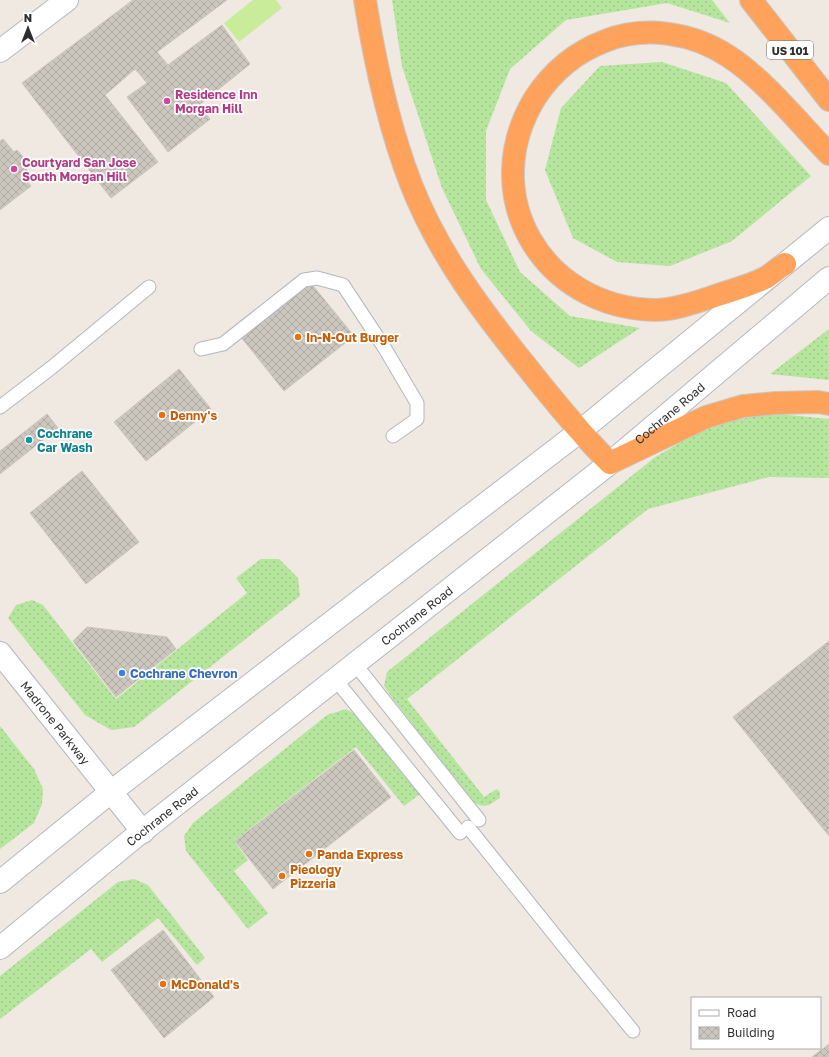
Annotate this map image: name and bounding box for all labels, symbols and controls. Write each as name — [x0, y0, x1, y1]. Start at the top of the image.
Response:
north arrow — [8, 8, 48, 48]
text: N — [24, 11, 32, 24]
road number: US 101 — [767, 41, 813, 59]
place label: Residence Inn Morgan Hill — [175, 87, 258, 116]
marker: Residence Inn Morgan Hill — [162, 96, 172, 106]
place label: Courtyard San Jose South Morgan Hill — [22, 155, 136, 184]
marker: Courtyard San Jose South Morgan Hill — [9, 164, 19, 174]
place label: In-N-Out Burger — [306, 330, 399, 345]
marker: In-N-Out Burger — [293, 332, 303, 342]
street label: Cochrane Road — [631, 379, 708, 447]
place label: Denny's — [170, 408, 217, 423]
marker: Denny's — [157, 410, 167, 420]
place label: Cochrane Car Wash — [37, 426, 93, 455]
marker: Cochrane Car Wash — [24, 435, 34, 445]
street label: Cochrane Road — [377, 582, 455, 648]
place label: Cochrane Chevron — [130, 666, 237, 681]
marker: Cochrane Chevron — [117, 668, 127, 678]
street label: Madrone Parkway — [18, 678, 94, 767]
street label: Cochrane Road — [123, 783, 201, 849]
place label: Panda Express — [317, 847, 404, 862]
marker: Panda Express — [304, 849, 314, 859]
place label: Pieology Pizzeria — [290, 862, 342, 891]
marker: Pieology Pizzeria — [277, 871, 287, 881]
place label: McDonald's — [171, 977, 240, 992]
marker: McDonald's — [158, 979, 168, 989]
legend — [691, 997, 821, 1049]
text: Road — [727, 1005, 756, 1020]
text: Building — [727, 1025, 775, 1040]

